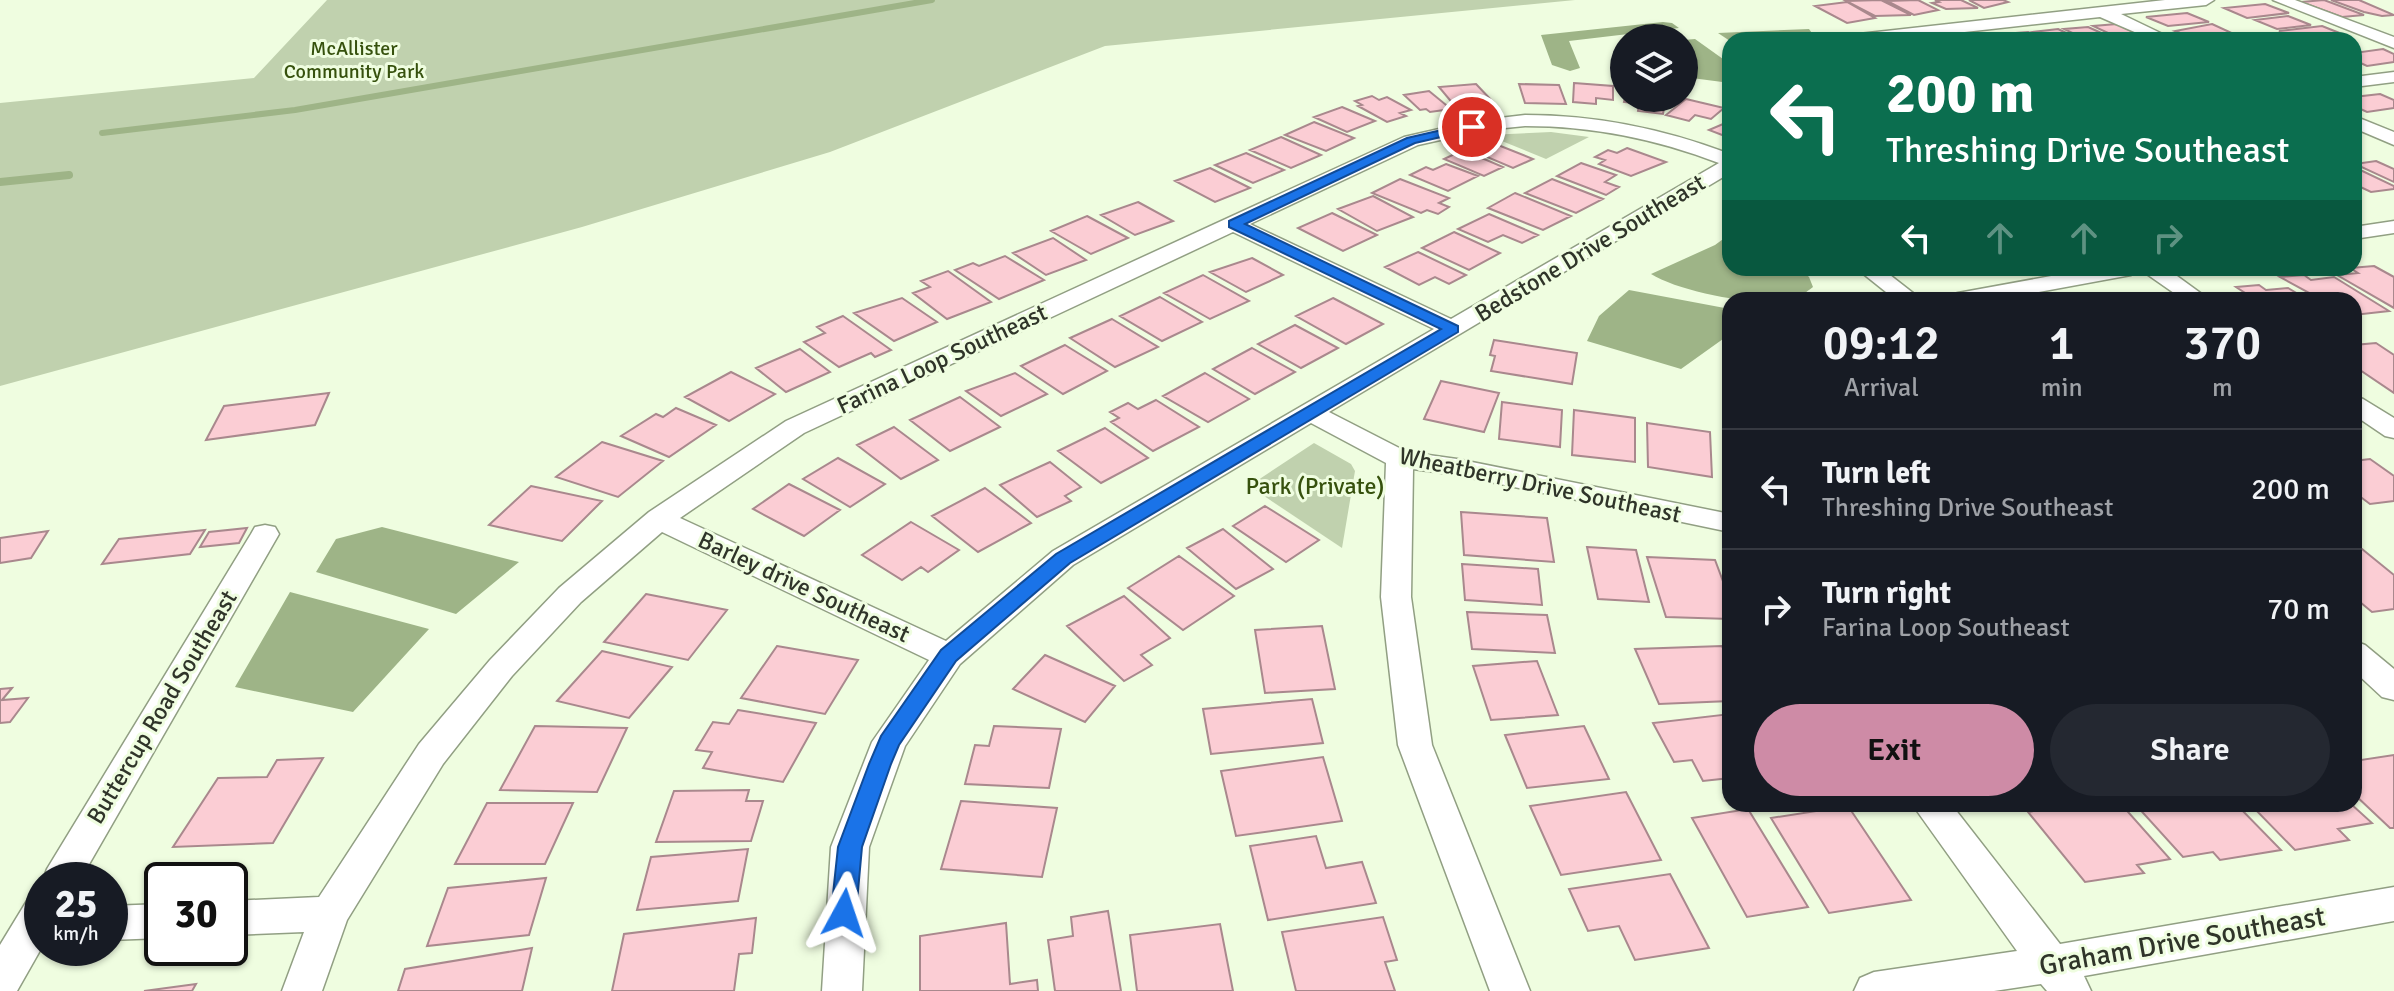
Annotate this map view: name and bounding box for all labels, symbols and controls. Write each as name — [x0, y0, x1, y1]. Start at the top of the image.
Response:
map controls — [1610, 24, 1698, 112]
button: layers — [1610, 24, 1698, 112]
park label: McAllister Community Park — [284, 36, 424, 84]
text: 200 m — [1886, 59, 2034, 128]
icon: left — [1754, 64, 1858, 168]
pin — [1438, 93, 1506, 161]
icon: arrive — [1450, 105, 1494, 149]
text: Threshing Drive Southeast — [1886, 128, 2289, 173]
street label: Bedstone Drive Southeast — [1469, 167, 1711, 329]
icon: left — [1894, 216, 1938, 260]
icon: ahead — [1978, 216, 2022, 260]
icon: ahead — [2062, 216, 2106, 260]
icon: right — [2146, 216, 2190, 260]
street label: Farina Loop Southeast — [832, 297, 1052, 421]
text: 09:12 — [1823, 314, 1940, 373]
text: 1 — [2049, 314, 2075, 373]
text: 370 — [2183, 314, 2261, 373]
text: Arrival — [1844, 372, 1919, 404]
text: min — [2041, 372, 2083, 404]
text: m — [2212, 372, 2233, 404]
street label: Wheatberry Drive Southeast — [1396, 440, 1684, 530]
text: Turn left — [1822, 455, 1931, 492]
icon: left — [1754, 467, 1798, 511]
park label: Park (Private) — [1245, 471, 1385, 501]
text: 200 m — [2251, 471, 2330, 508]
text: Threshing Drive Southeast — [1822, 492, 2113, 524]
street label: Barley drive Southeast — [693, 525, 915, 649]
text: Turn right — [1822, 575, 1951, 612]
street label: Buttercup Road Southeast — [80, 585, 244, 829]
icon: right — [1754, 587, 1798, 631]
text: 70 m — [2267, 591, 2330, 628]
text: Farina Loop Southeast — [1822, 612, 2070, 644]
button: Exit — [1754, 704, 2034, 796]
button: Share — [2050, 704, 2330, 796]
speed limit sign: 30 — [144, 862, 248, 966]
position arrow — [802, 871, 886, 955]
text: 25 — [54, 879, 98, 929]
street label: Graham Drive Southeast — [2037, 899, 2328, 983]
text: km/h — [53, 921, 99, 946]

